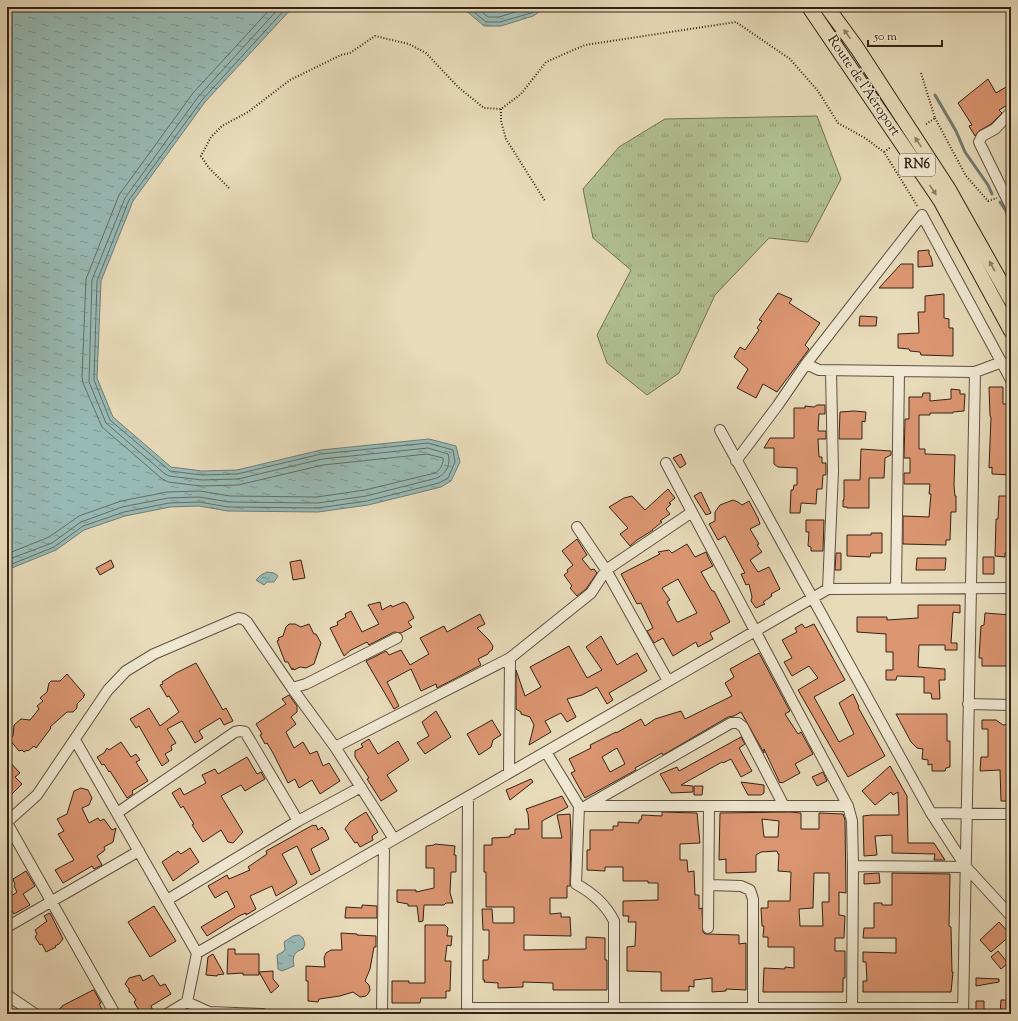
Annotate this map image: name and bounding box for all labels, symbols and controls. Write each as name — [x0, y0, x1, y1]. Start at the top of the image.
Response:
scale bar — [868, 22, 942, 48]
text: 50 m — [873, 28, 897, 46]
one-way arrow — [843, 29, 851, 39]
street label: Route de l'Aéroport — [822, 31, 904, 141]
one-way arrow — [915, 137, 922, 148]
road number: RN6 — [899, 154, 935, 176]
one-way arrow — [929, 185, 937, 195]
one-way arrow — [989, 260, 995, 272]

